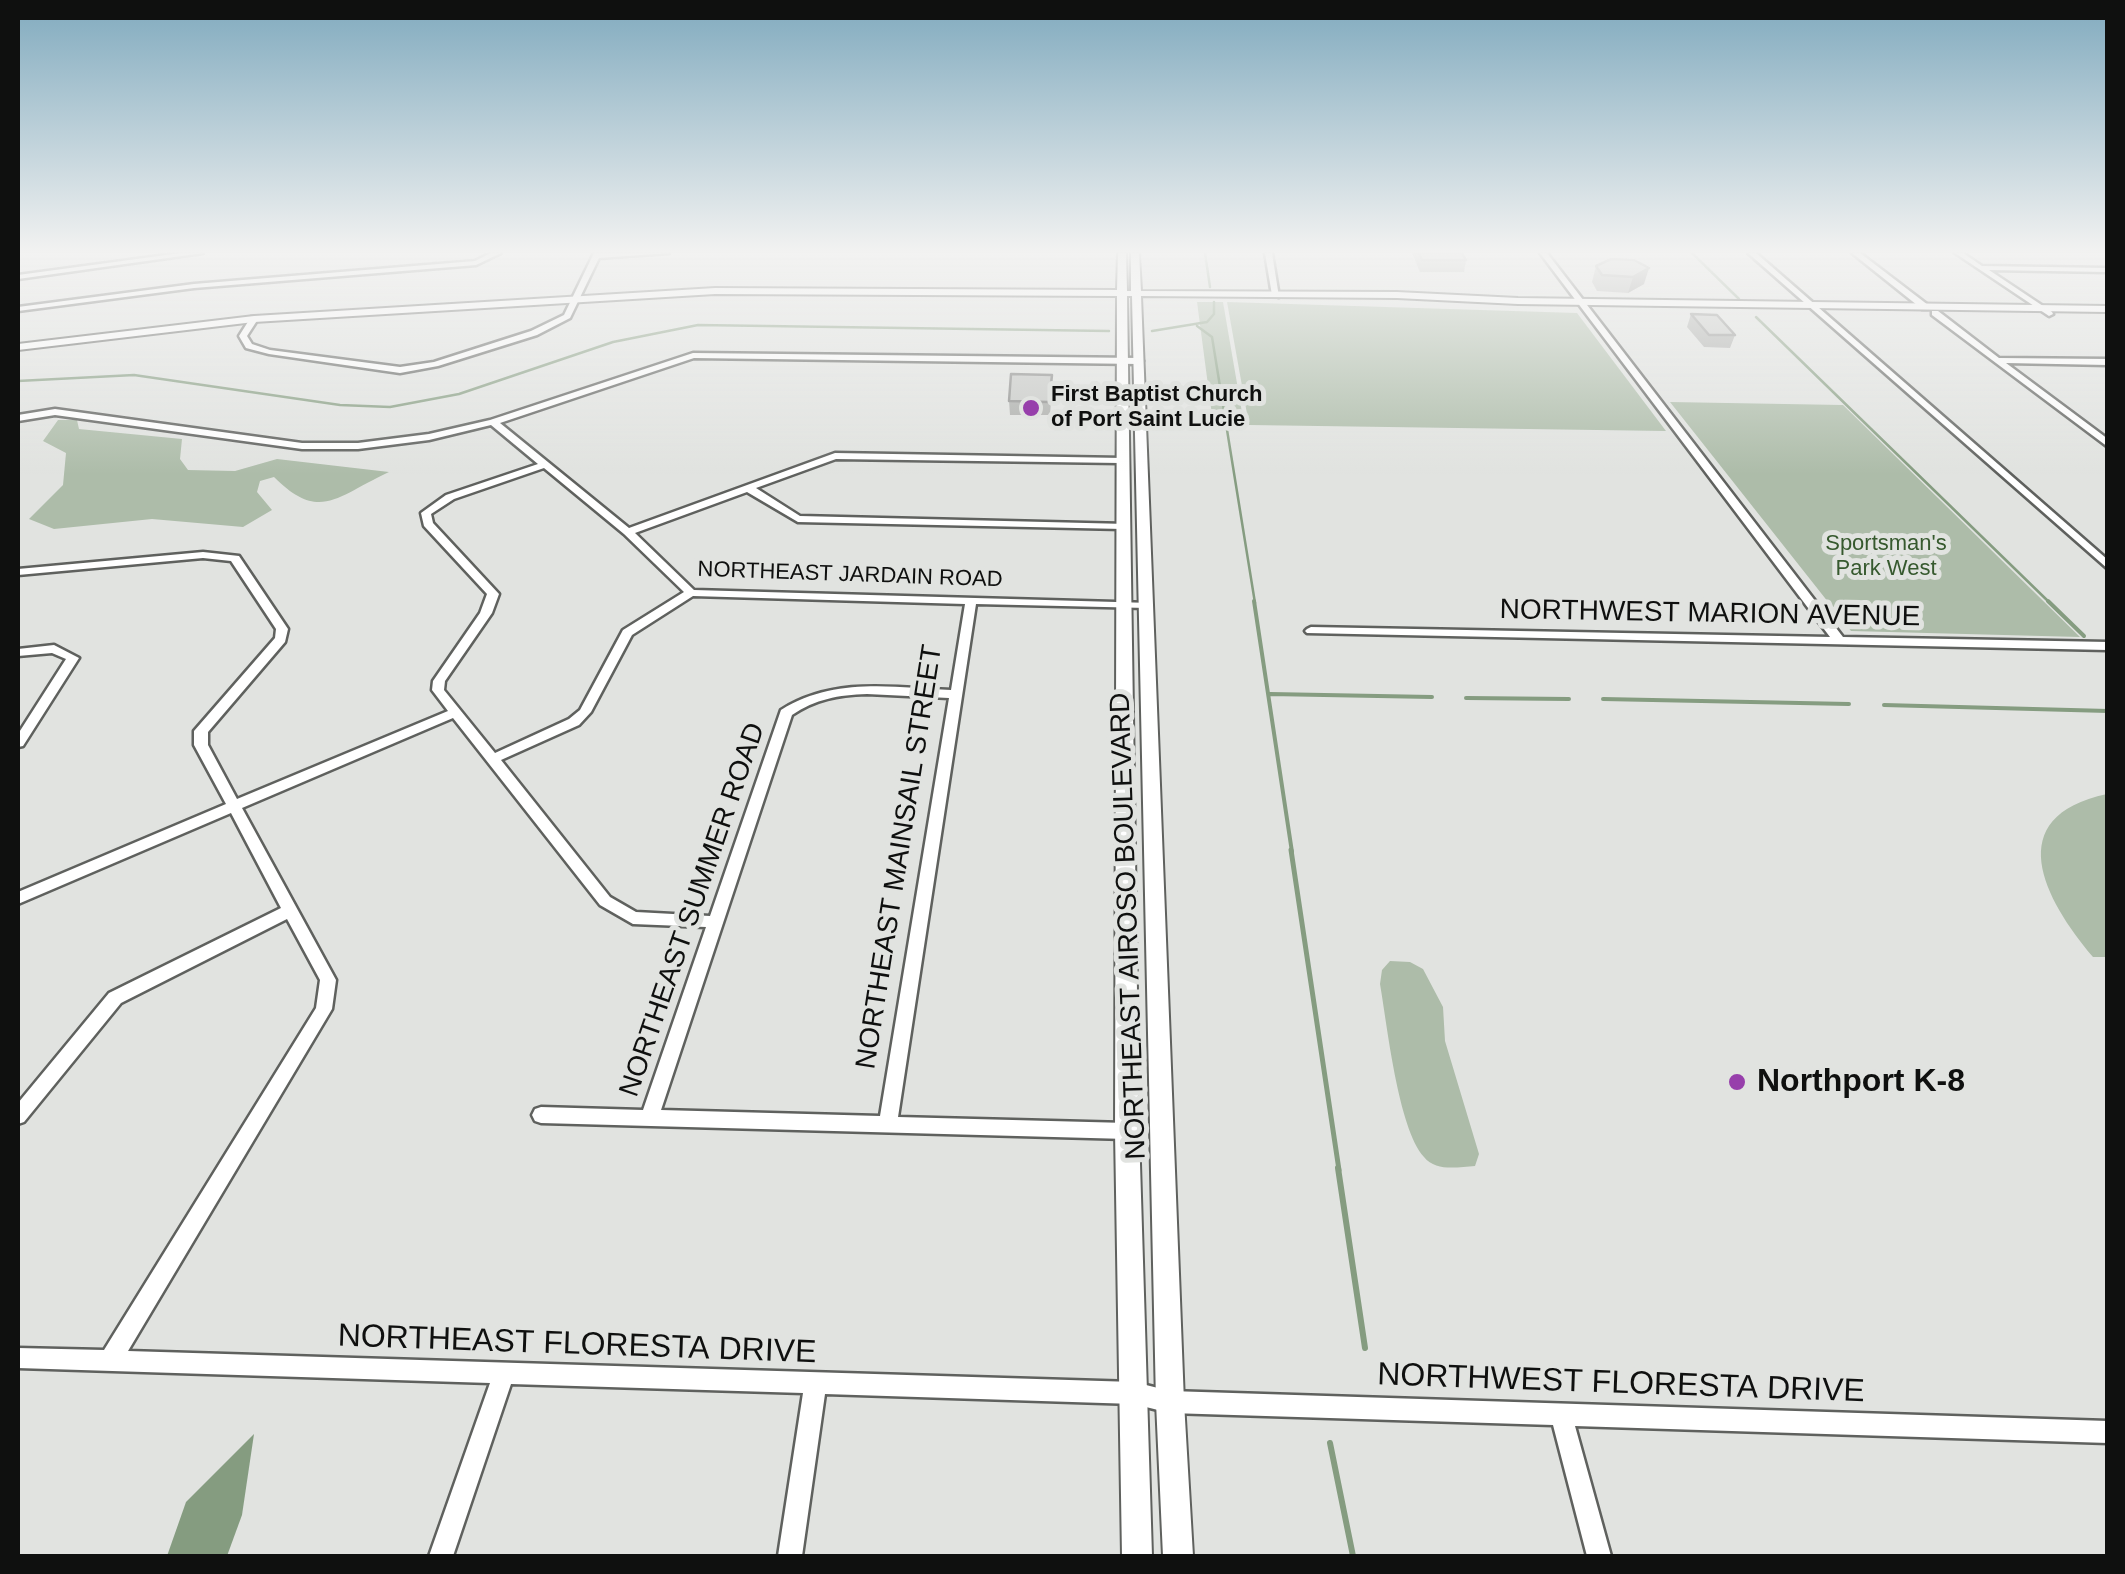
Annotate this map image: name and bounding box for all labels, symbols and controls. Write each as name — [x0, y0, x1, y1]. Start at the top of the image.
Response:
place label: First Baptist Church of Port Saint Lucie — [1051, 382, 1262, 434]
marker: First Baptist Church of Port Saint Lucie — [1020, 397, 1042, 419]
park label: Sportsman's Park West — [1825, 531, 1947, 582]
street label: NORTHEAST JARDAIN ROAD — [697, 556, 1003, 594]
street label: NORTHWEST MARION AVENUE — [1499, 594, 1921, 634]
street label: NORTHEAST MAINSAIL STREET — [850, 643, 950, 1071]
street label: NORTHEAST AIROSO BOULEVARD — [1104, 692, 1154, 1160]
street label: NORTHEAST SUMMER ROAD — [613, 719, 773, 1101]
place label: Northport K-8 — [1757, 1063, 1965, 1101]
marker: Northport K-8 — [1726, 1071, 1748, 1093]
street label: NORTHEAST FLORESTA DRIVE — [337, 1317, 817, 1373]
street label: NORTHWEST FLORESTA DRIVE — [1377, 1356, 1865, 1412]

